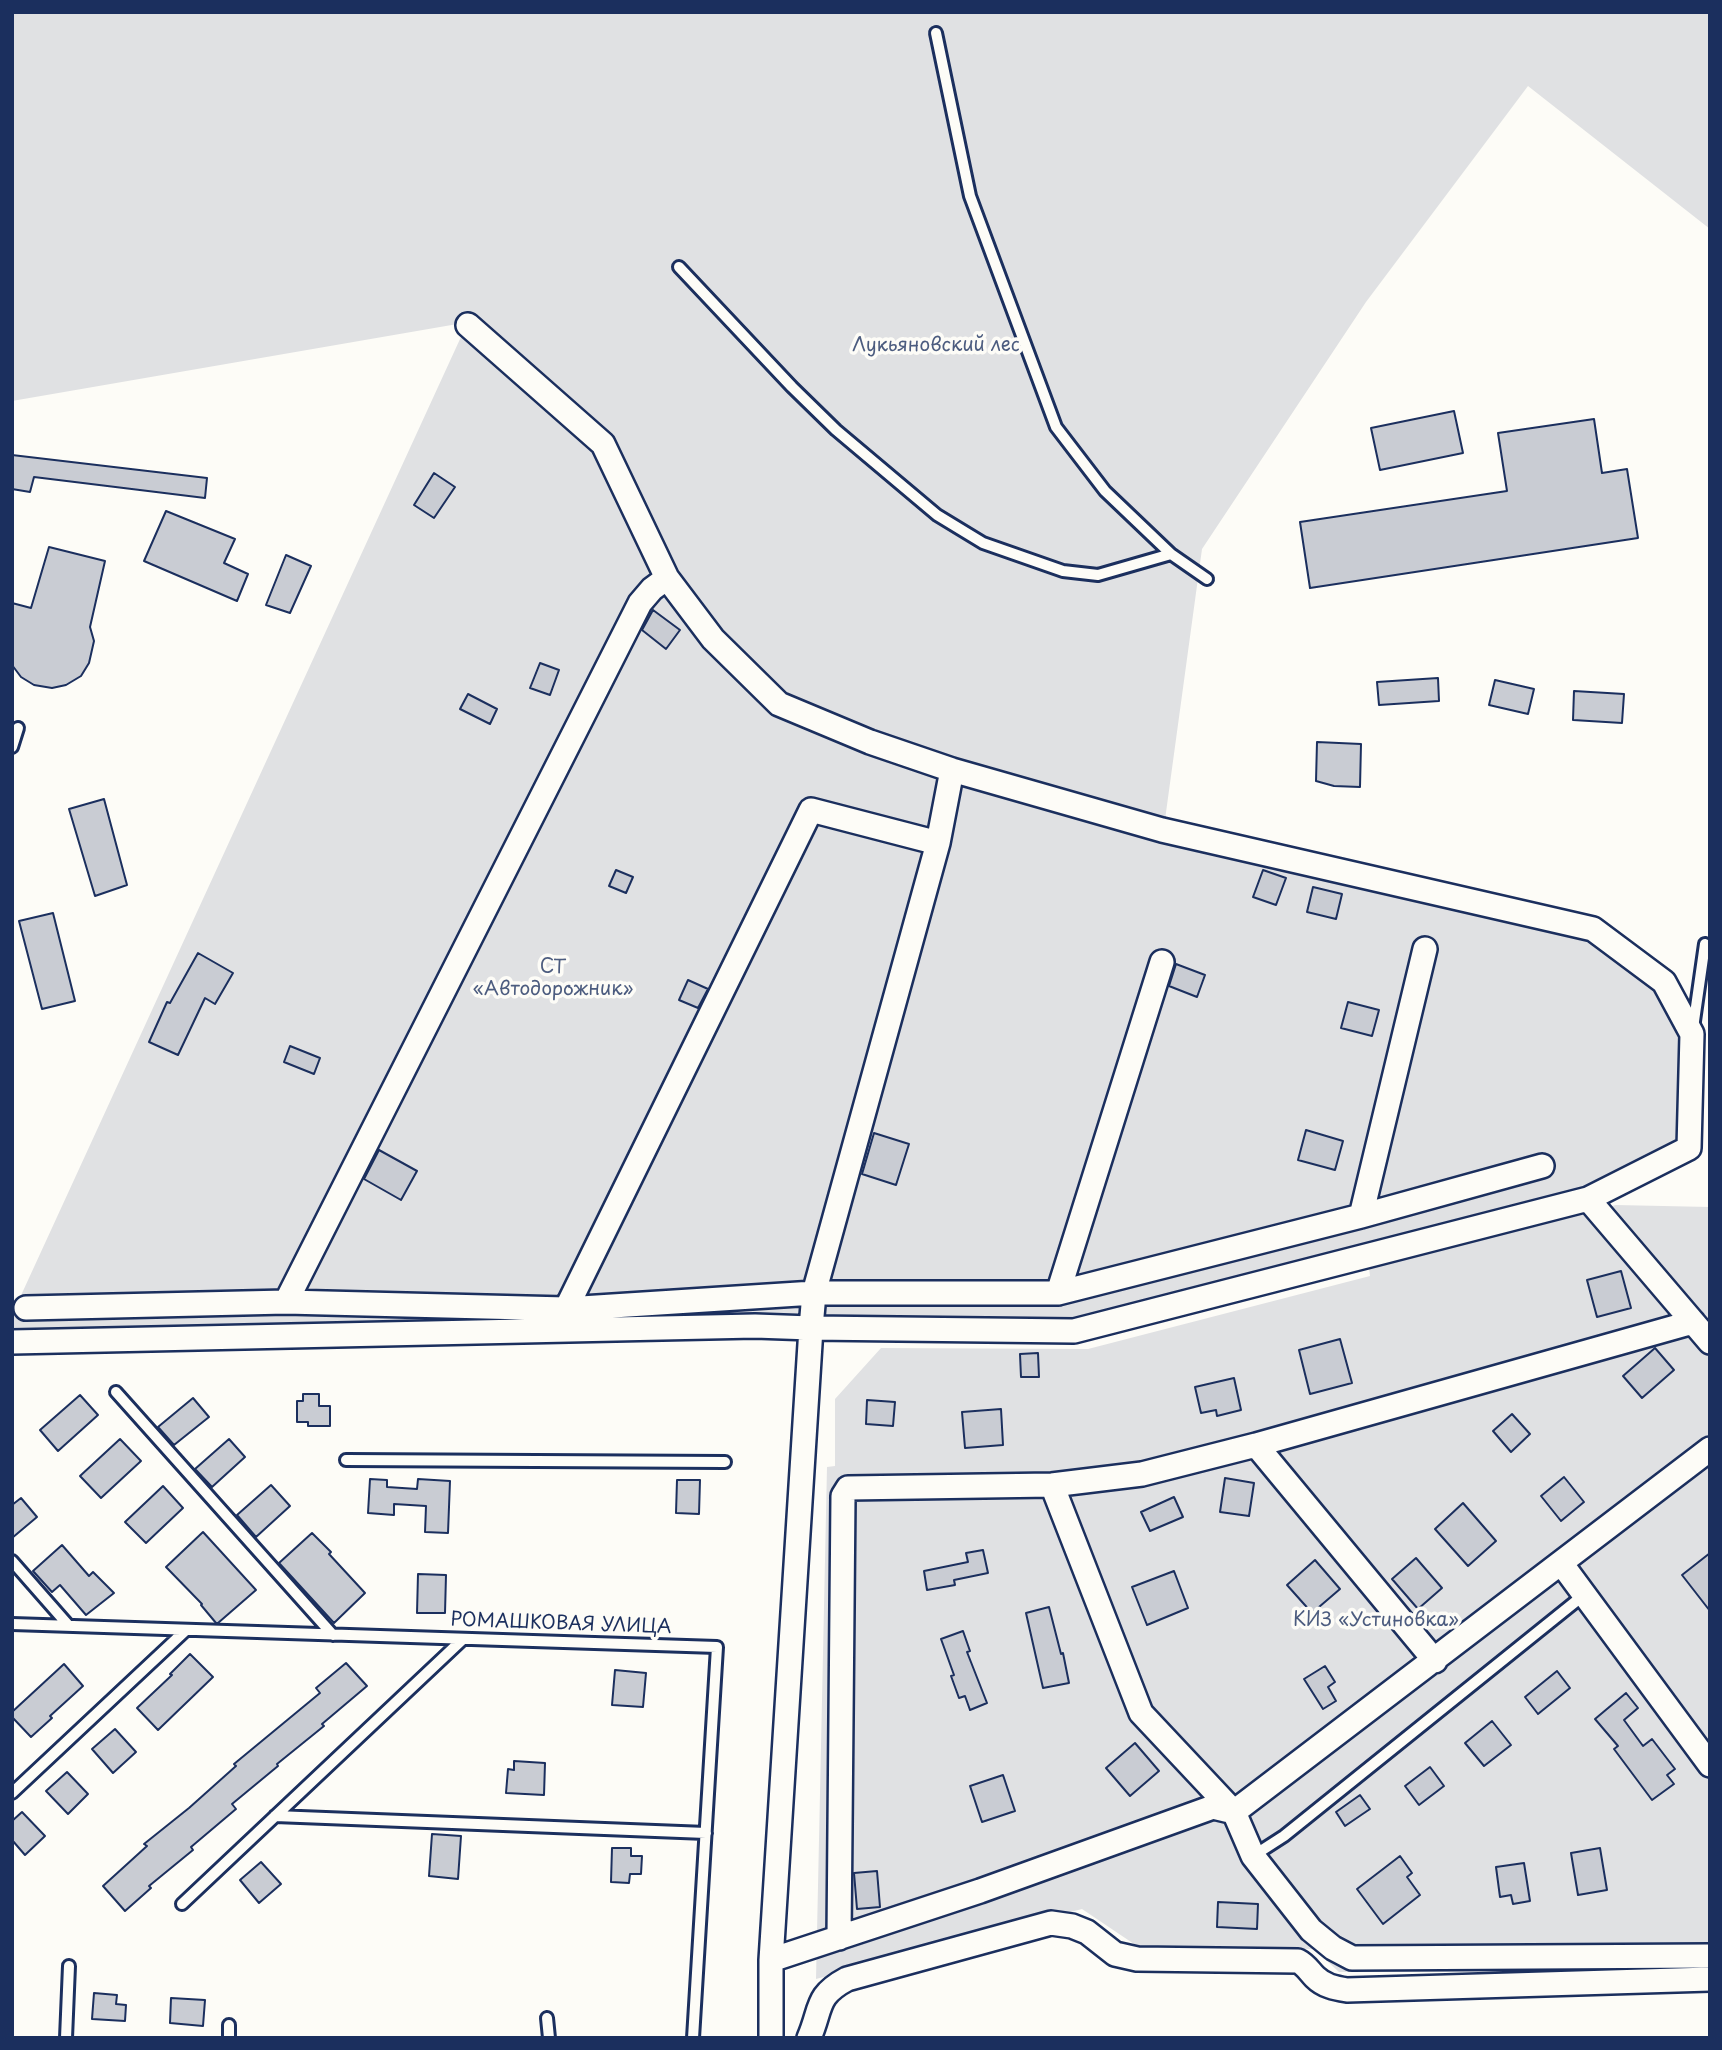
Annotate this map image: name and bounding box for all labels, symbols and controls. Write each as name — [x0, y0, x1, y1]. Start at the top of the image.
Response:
park label: Лукьяновский лес — [852, 335, 1020, 357]
park label: СТ «Автодорожник» — [473, 957, 633, 1001]
street label: РОМАШКОВАЯ УЛИЦА — [450, 1609, 672, 1639]
park label: КИЗ «Устиновка» — [1293, 1610, 1459, 1632]

